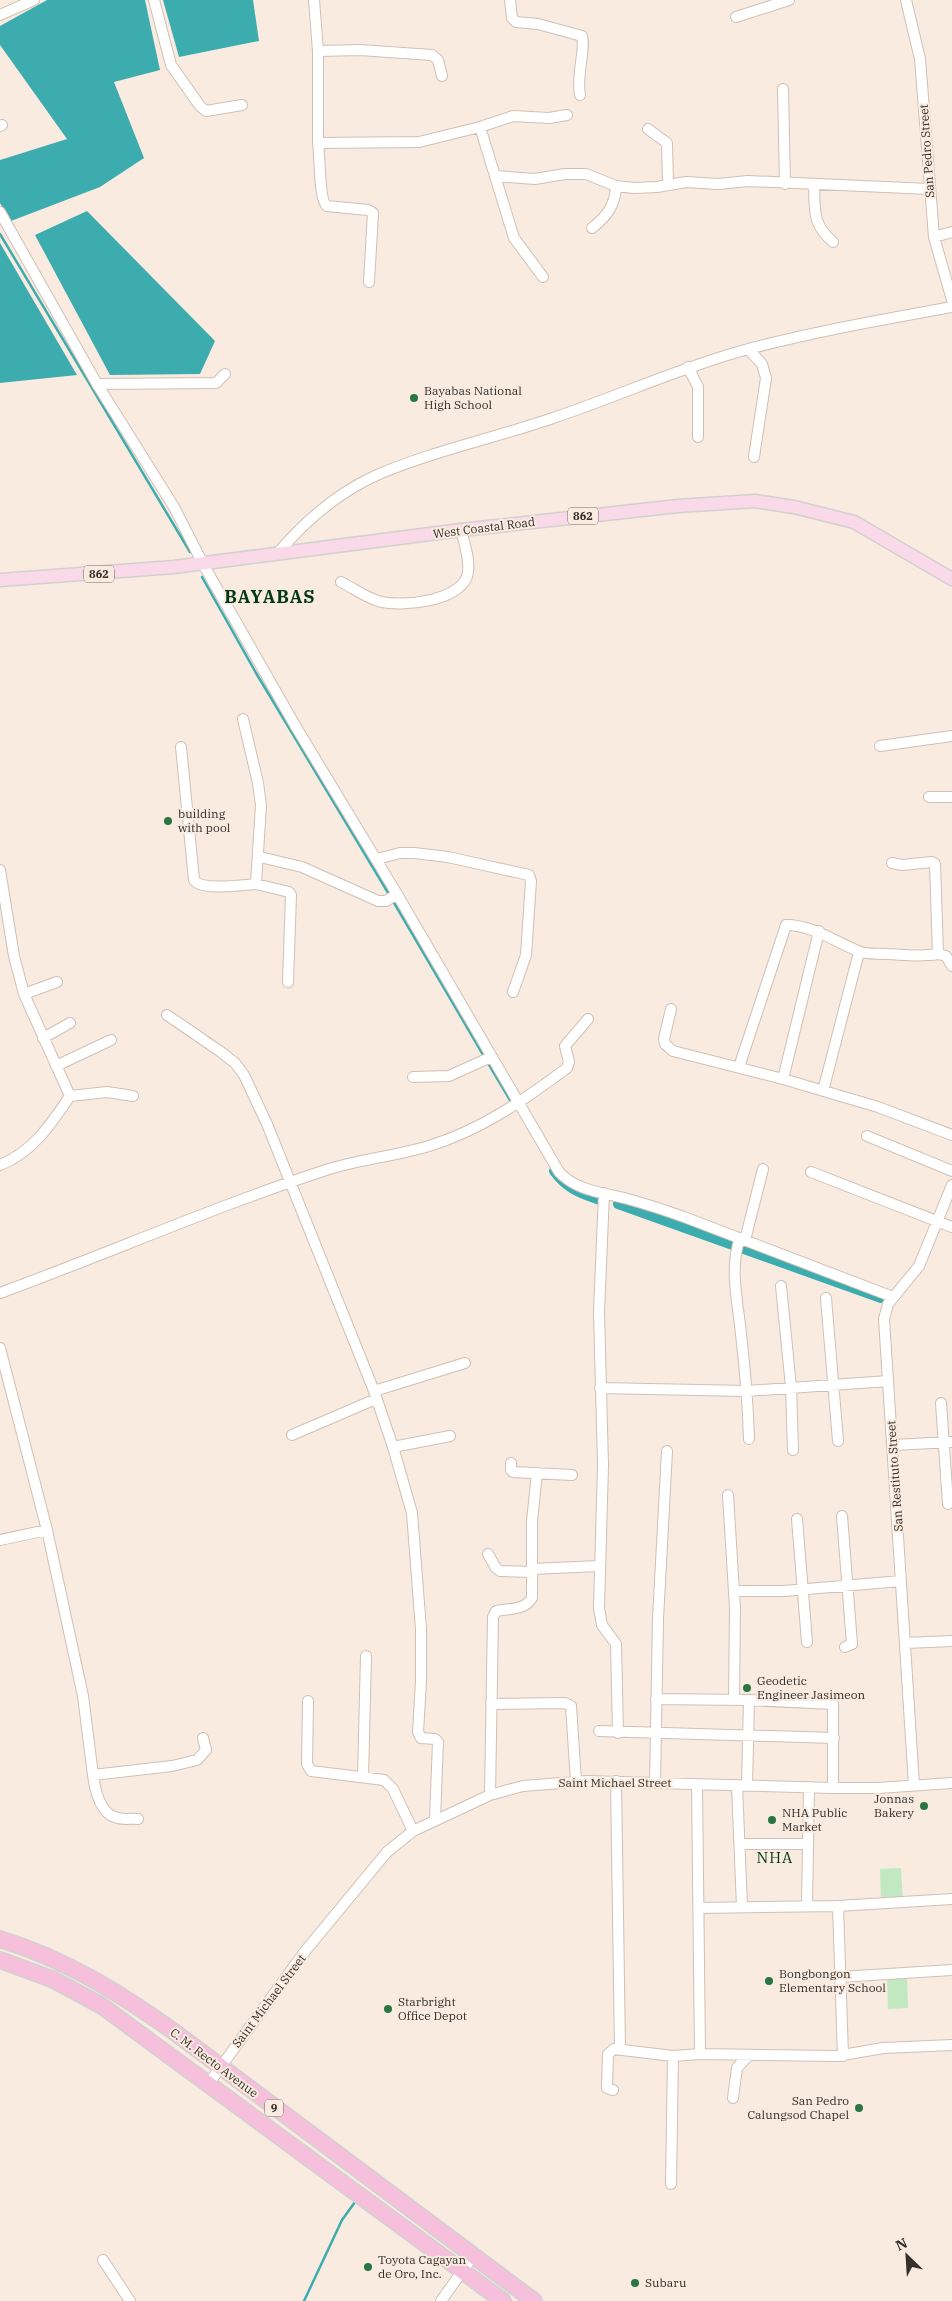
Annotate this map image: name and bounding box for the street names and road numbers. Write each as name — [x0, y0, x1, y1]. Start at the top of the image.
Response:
street label: San Pedro Street — [916, 104, 937, 198]
road number: 862 — [568, 508, 598, 524]
street label: West Coastal Road — [432, 514, 536, 541]
road number: 862 — [84, 566, 114, 582]
street label: San Restituto Street — [883, 1420, 906, 1532]
street label: Saint Michael Street — [558, 1775, 672, 1790]
street label: Saint Michael Street — [229, 1951, 309, 2050]
street label: C. M. Recto Avenue — [167, 2025, 261, 2101]
road number: 9 — [265, 2100, 283, 2116]

